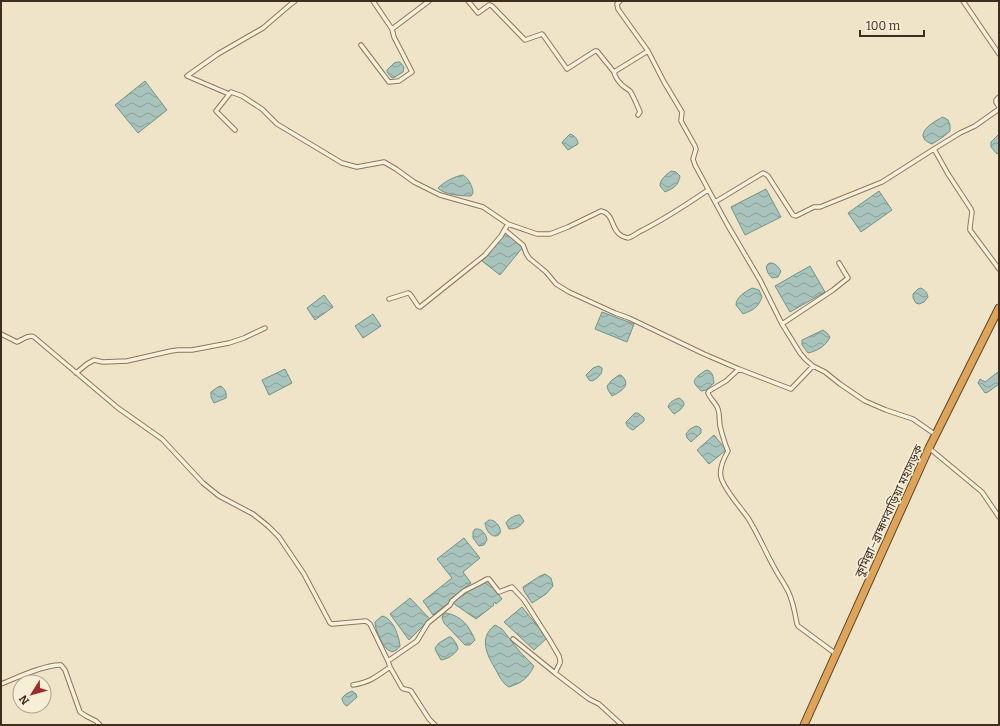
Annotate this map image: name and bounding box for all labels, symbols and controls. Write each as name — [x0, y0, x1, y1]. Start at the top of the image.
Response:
scale bar — [860, 12, 924, 38]
text: 100 m — [866, 19, 901, 33]
street label: কুমিল্লা–ব্রাহ্মণবাড়িয়া মহাসড়ক — [851, 442, 927, 581]
north arrow — [12, 674, 52, 714]
text: N — [16, 692, 32, 707]

